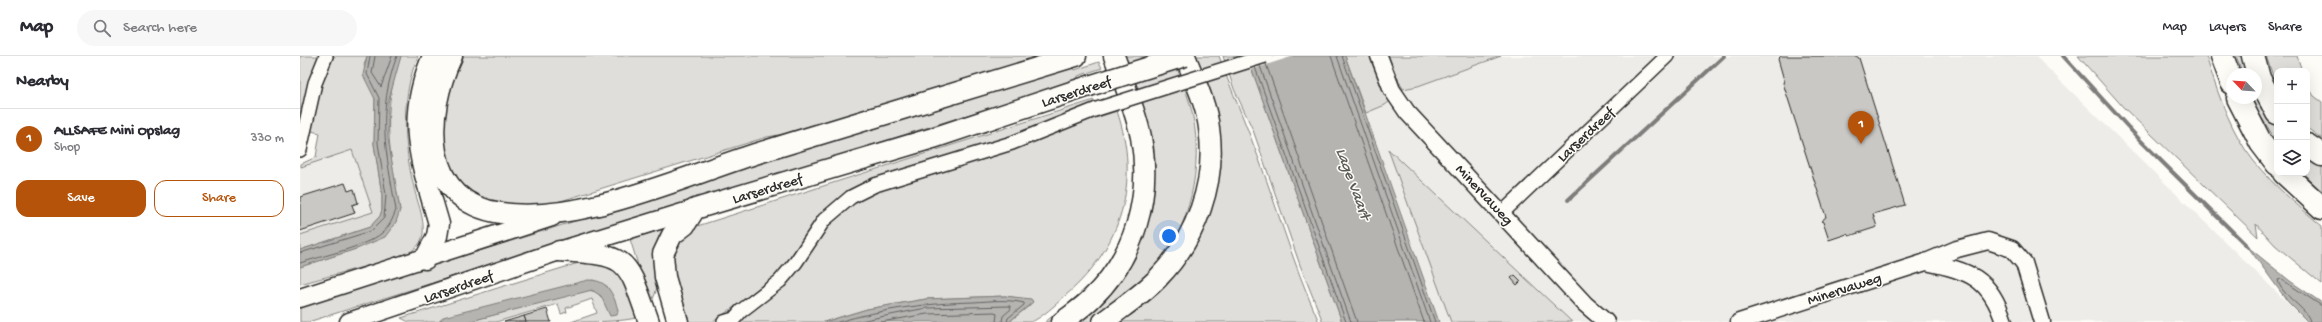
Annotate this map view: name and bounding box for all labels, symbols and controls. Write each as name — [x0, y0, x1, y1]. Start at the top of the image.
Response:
search box — [77, 10, 357, 46]
text: Map — [20, 16, 53, 39]
icon: search — [91, 17, 113, 39]
text: Search here — [123, 19, 197, 37]
text: Map — [2163, 19, 2187, 36]
text: Layers — [2209, 19, 2246, 36]
text: Share — [2268, 19, 2302, 36]
north arrow — [2226, 68, 2262, 104]
map controls — [2274, 68, 2310, 176]
button: + — [2274, 68, 2310, 104]
text: Nearby — [16, 72, 69, 92]
street label: Larserdreef — [1040, 73, 1115, 113]
street label: Larserdreef — [1554, 103, 1620, 167]
button: − — [2274, 104, 2310, 140]
pin: 1 — [1848, 111, 1874, 144]
text: ALLSAFE Mini Opslag — [54, 122, 180, 140]
text: 1 — [26, 131, 32, 146]
text: 330 m — [251, 131, 284, 146]
text: Shop — [54, 140, 80, 155]
button: layers — [2274, 140, 2310, 176]
water label: Lage Vaart — [1330, 146, 1374, 225]
street label: Minervaweg — [1451, 161, 1516, 230]
street label: Larserdreef — [731, 170, 806, 209]
button: Save — [16, 180, 146, 217]
button: Share — [154, 180, 284, 217]
your location — [1159, 226, 1179, 246]
street label: Larserdreef — [422, 267, 497, 308]
street label: Minervaweg — [1805, 269, 1884, 310]

